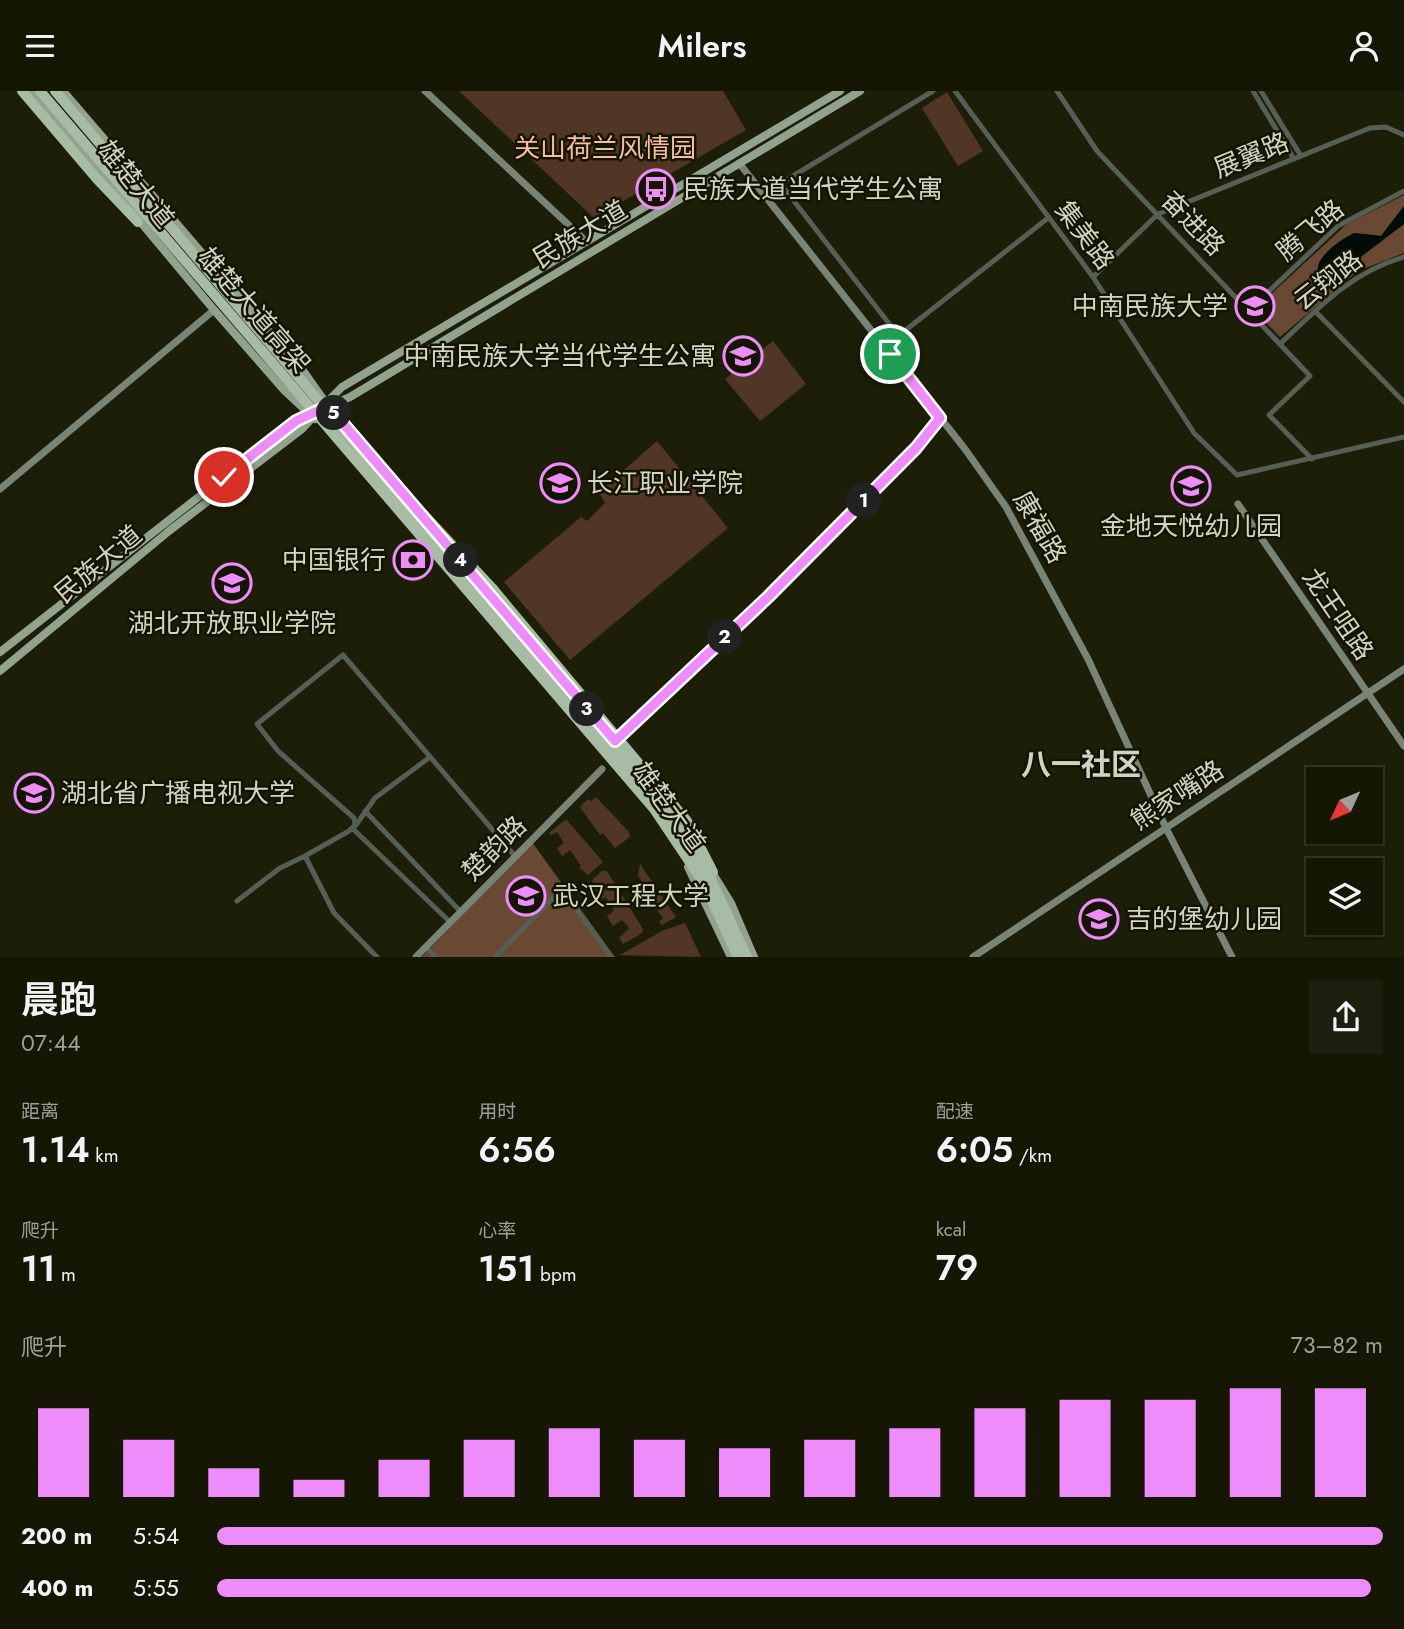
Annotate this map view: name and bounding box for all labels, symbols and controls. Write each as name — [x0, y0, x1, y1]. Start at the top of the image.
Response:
text: Milers — [658, 23, 746, 69]
icon: menu — [21, 27, 59, 65]
icon: person — [1345, 27, 1383, 65]
street label: 展翼路 — [1208, 123, 1294, 187]
park label: 关山荷兰风情园 — [514, 129, 696, 167]
street label: 雄楚大道 — [89, 132, 183, 236]
bus stop icon: 民族大道当代学生公寓 — [635, 168, 677, 210]
place label: 民族大道当代学生公寓 — [683, 170, 943, 208]
street label: 奋进路 — [1152, 182, 1234, 264]
street label: 腾飞路 — [1268, 190, 1352, 270]
street label: 民族大道 — [526, 191, 634, 277]
street label: 集美路 — [1046, 192, 1124, 278]
street label: 雄楚大道高架 — [188, 239, 320, 381]
street label: 云翔路 — [1286, 241, 1370, 319]
school or university icon: 中南民族大学 — [1234, 285, 1276, 327]
place label: 中南民族大学 — [1072, 287, 1228, 325]
pin — [860, 324, 920, 384]
school or university icon: 中南民族大学当代学生公寓 — [722, 335, 764, 377]
icon: arrive — [871, 335, 909, 373]
place label: 中南民族大学当代学生公寓 — [404, 337, 716, 375]
pin: 5 — [316, 395, 352, 431]
text: 5 — [327, 399, 340, 426]
pin — [194, 447, 254, 507]
icon: check — [205, 458, 243, 496]
school or university icon: 长江职业学院 — [539, 462, 581, 504]
place label: 长江职业学院 — [587, 464, 743, 502]
school or university icon: 金地天悦幼儿园 — [1170, 465, 1212, 507]
pin: 1 — [846, 483, 882, 519]
street label: 康福路 — [1004, 484, 1076, 570]
text: 1 — [859, 487, 868, 514]
place label: 金地天悦幼儿园 — [1100, 507, 1282, 545]
street label: 民族大道 — [46, 516, 150, 612]
bank icon: 中国银行 — [392, 539, 434, 581]
place label: 中国银行 — [282, 541, 386, 579]
pin: 4 — [444, 543, 478, 577]
text: 4 — [454, 546, 467, 573]
street label: 龙王咀路 — [1293, 560, 1383, 668]
school or university icon: 湖北开放职业学院 — [211, 562, 253, 604]
place label: 湖北开放职业学院 — [128, 604, 336, 642]
pin: 2 — [708, 619, 742, 655]
text: 2 — [718, 623, 731, 650]
pin: 3 — [570, 691, 604, 727]
text: 3 — [581, 695, 592, 722]
district label: 八一社区 — [1021, 743, 1141, 786]
street label: 熊家嘴路 — [1123, 751, 1231, 839]
street label: 雄楚大道 — [623, 754, 715, 860]
north arrow — [1306, 767, 1382, 843]
map controls — [1306, 767, 1383, 935]
school or university icon: 湖北省广播电视大学 — [13, 772, 55, 814]
place label: 湖北省广播电视大学 — [61, 774, 295, 812]
street label: 楚韵路 — [453, 807, 535, 889]
button: layers — [1306, 858, 1383, 935]
school or university icon: 武汉工程大学 — [505, 875, 547, 917]
place label: 武汉工程大学 — [553, 877, 709, 915]
school or university icon: 吉的堡幼儿园 — [1078, 898, 1120, 940]
place label: 吉的堡幼儿园 — [1126, 900, 1282, 938]
text: 晨跑 — [21, 972, 97, 1027]
button: share — [1309, 980, 1383, 1054]
text: 07:44 — [21, 1026, 81, 1060]
text: 距离 — [21, 1098, 59, 1125]
text: 用时 — [478, 1098, 516, 1125]
text: 配速 — [936, 1098, 974, 1125]
text: 1.14 — [21, 1125, 90, 1175]
text: 6:56 — [478, 1125, 556, 1175]
text: 6:05 — [936, 1125, 1013, 1175]
text: km — [90, 1142, 118, 1169]
text: /km — [1013, 1142, 1052, 1169]
text: kcal — [936, 1216, 966, 1243]
text: 爬升 — [21, 1217, 59, 1244]
text: 心率 — [478, 1217, 516, 1244]
text: 79 — [936, 1243, 978, 1293]
text: 11 — [21, 1244, 55, 1294]
text: 151 — [478, 1244, 534, 1294]
text: m — [55, 1261, 76, 1288]
text: bpm — [534, 1261, 577, 1288]
text: 73–82 m — [1291, 1328, 1383, 1362]
text: 爬升 — [21, 1330, 67, 1364]
text: 200 m — [21, 1519, 92, 1553]
text: 5:54 — [133, 1519, 179, 1553]
text: 400 m — [21, 1571, 93, 1605]
text: 5:55 — [133, 1571, 179, 1605]

